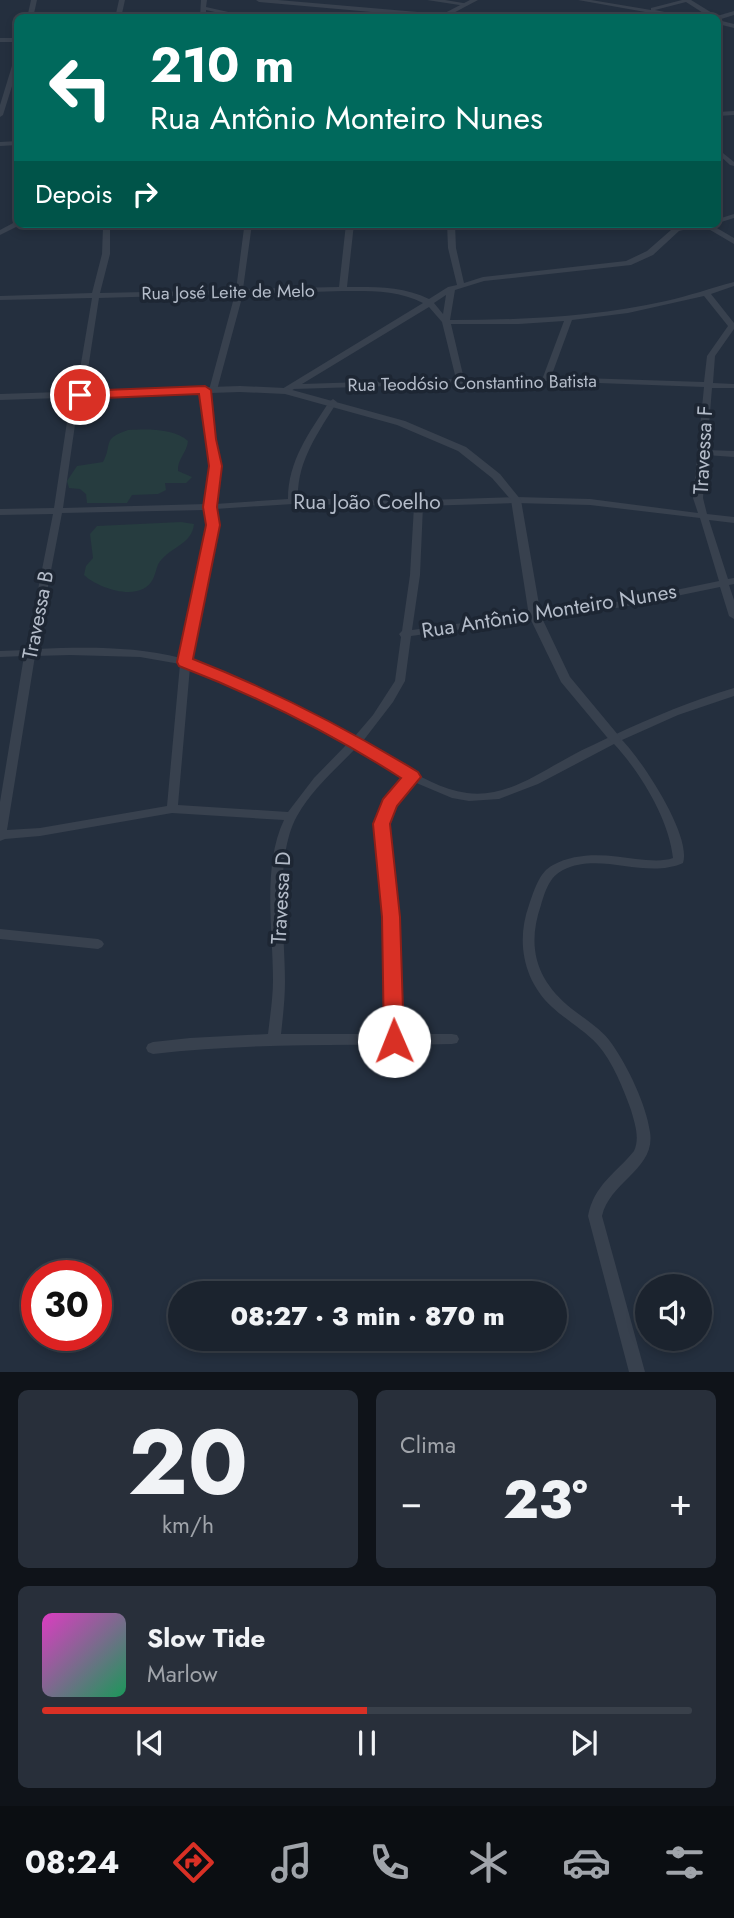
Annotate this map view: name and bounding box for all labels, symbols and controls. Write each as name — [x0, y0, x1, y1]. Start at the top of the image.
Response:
text: 210 m — [150, 30, 294, 100]
icon: left — [35, 42, 126, 133]
text: Rua Antônio Monteiro Nunes — [150, 95, 543, 141]
text: Depois — [35, 175, 112, 213]
icon: right — [126, 175, 164, 213]
street label: Rua José Leite de Melo — [141, 277, 315, 307]
pin — [50, 365, 110, 425]
street label: Rua Teodósio Constantino Batista — [347, 368, 597, 398]
icon: arrive — [61, 376, 99, 414]
street label: Travessa F — [686, 405, 720, 495]
street label: Rua João Coelho — [293, 487, 441, 517]
street label: Travessa B — [15, 568, 61, 662]
street label: Rua Antônio Monteiro Nunes — [419, 576, 679, 646]
street label: Travessa D — [264, 851, 298, 945]
position arrow — [357, 1004, 431, 1078]
speed limit sign: 30 — [21, 1260, 112, 1351]
map controls — [635, 1274, 712, 1351]
button: sound — [635, 1274, 712, 1351]
text: 08:27 · 3 min · 870 m — [230, 1297, 505, 1335]
text: 20 — [128, 1397, 248, 1528]
text: Clima — [400, 1428, 456, 1462]
text: 23° — [503, 1462, 588, 1538]
text: − — [400, 1474, 422, 1529]
text: + — [669, 1474, 692, 1529]
text: km/h — [162, 1508, 214, 1542]
text: Slow Tide — [147, 1619, 266, 1657]
text: Marlow — [147, 1657, 218, 1691]
icon: previous — [131, 1724, 169, 1762]
icon: pause — [348, 1724, 386, 1762]
icon: next — [565, 1724, 603, 1762]
icon: directions — [169, 1838, 218, 1887]
icon: music — [267, 1838, 316, 1887]
icon: phone — [365, 1838, 414, 1887]
icon: climate — [464, 1838, 513, 1887]
icon: car — [562, 1838, 611, 1887]
icon: filters — [660, 1838, 709, 1887]
text: 08:24 — [25, 1839, 120, 1885]

